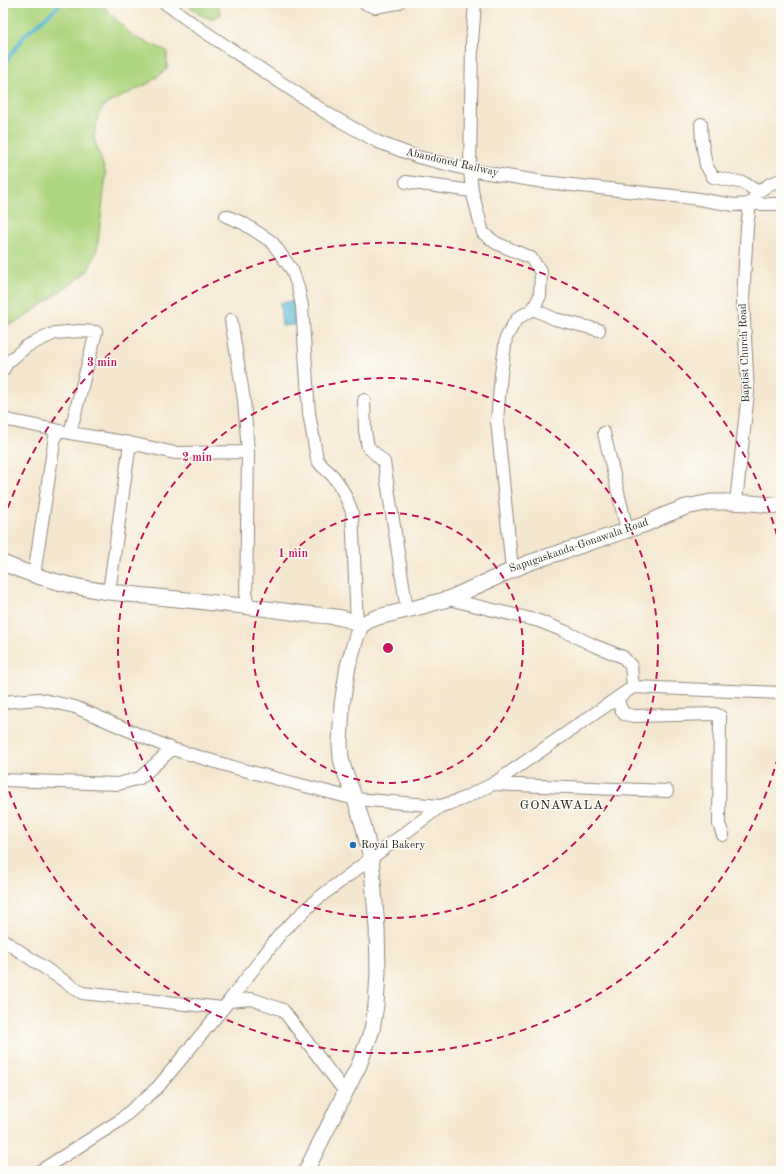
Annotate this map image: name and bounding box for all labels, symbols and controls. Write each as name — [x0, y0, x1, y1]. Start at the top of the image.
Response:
street label: Abandoned Railway — [405, 147, 500, 179]
street label: Baptist Church Road — [738, 303, 752, 403]
text: 3 min — [87, 357, 117, 369]
text: 2 min — [182, 452, 212, 464]
street label: Sapugaskanda-Gonawala Road — [508, 517, 650, 575]
text: 1 min — [278, 548, 308, 560]
centre of rings — [381, 641, 395, 655]
district label: GONAWALA — [520, 799, 604, 812]
marker: Royal Bakery — [348, 840, 358, 850]
place label: Royal Bakery — [361, 840, 426, 851]

